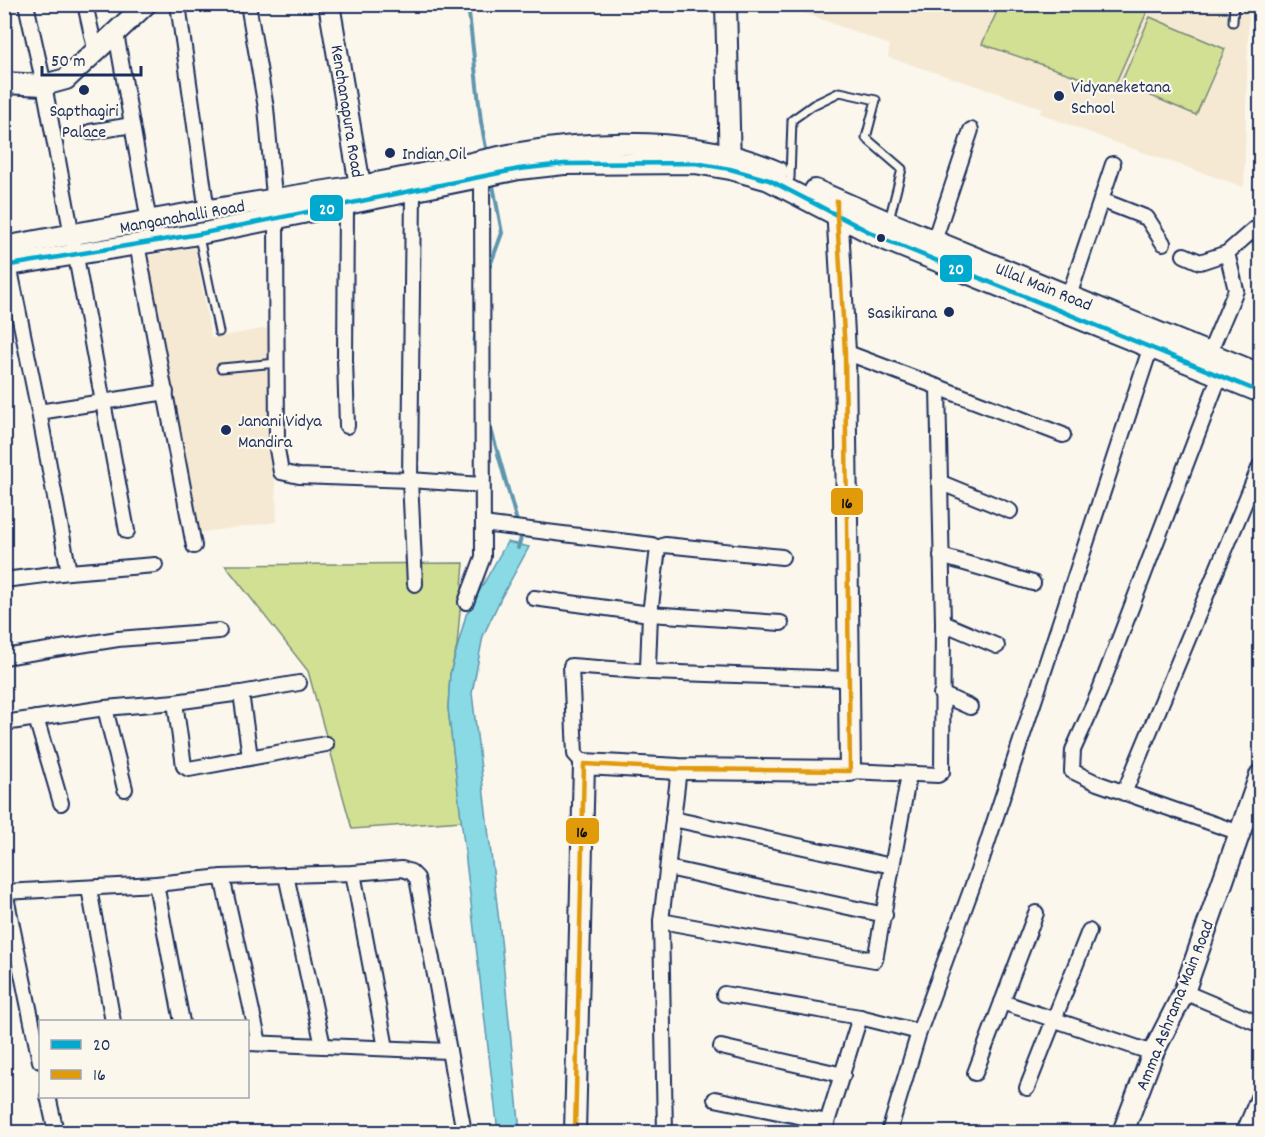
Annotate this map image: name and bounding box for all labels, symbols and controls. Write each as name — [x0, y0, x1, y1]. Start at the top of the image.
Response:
scale bar — [42, 39, 141, 77]
street label: Kenchanapura Road — [323, 43, 368, 180]
text: 50 m — [51, 50, 86, 75]
place label: Vidyaneketana School — [1071, 76, 1171, 122]
marker: Sapthagiri Palace — [77, 83, 91, 97]
marker: Vidyaneketana School — [1052, 89, 1066, 103]
place label: Sapthagiri Palace — [49, 100, 119, 146]
place label: Indian Oil — [402, 143, 467, 168]
marker: Indian Oil — [383, 146, 397, 160]
line badge: 20 — [309, 194, 344, 222]
street label: Manganahalli Road — [118, 195, 247, 242]
text: 20 — [319, 199, 335, 222]
unlabelled marker — [875, 232, 887, 244]
line badge: 20 — [939, 254, 973, 283]
street label: Ullal Main Road — [991, 258, 1095, 319]
text: 20 — [948, 259, 964, 282]
place label: Sasikirana — [867, 302, 938, 327]
marker: Sasikirana — [942, 305, 956, 319]
place label: Janani Vidya Mandira — [238, 410, 322, 456]
marker: Janani Vidya Mandira — [219, 423, 233, 437]
line badge: 16 — [830, 487, 864, 516]
text: 16 — [841, 493, 853, 516]
line badge: 16 — [565, 817, 600, 845]
text: 16 — [576, 822, 588, 845]
street label: Amma Ashrama Main Road — [1131, 917, 1222, 1095]
legend — [39, 1020, 249, 1098]
text: 20 — [93, 1034, 111, 1059]
text: 16 — [93, 1064, 106, 1089]

